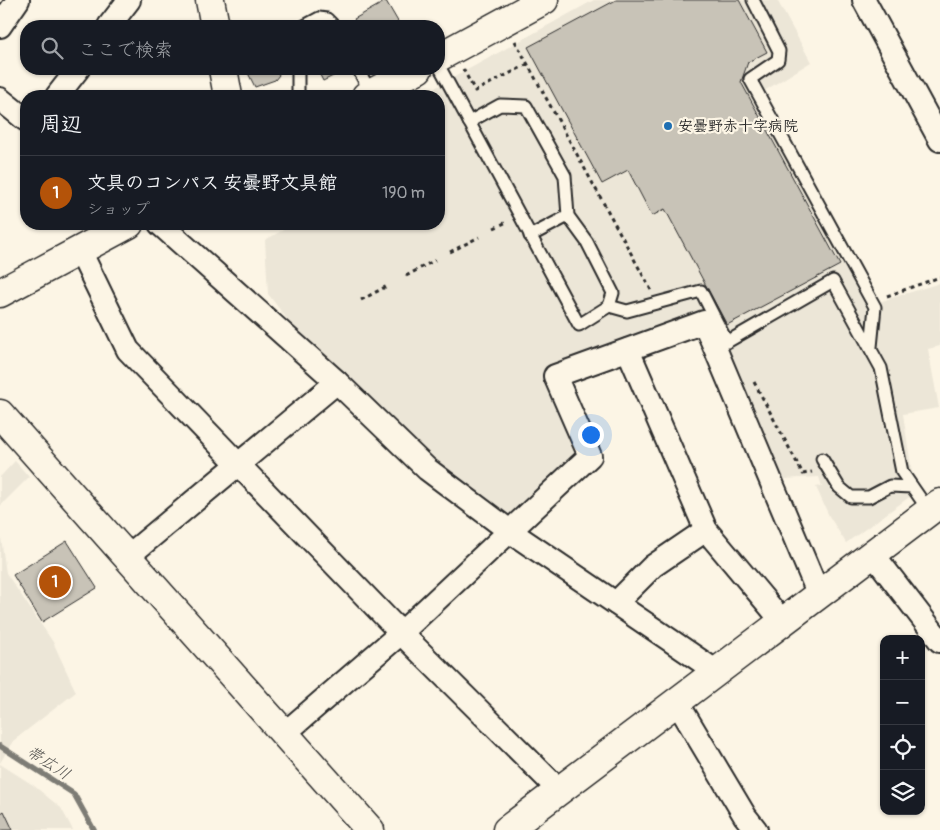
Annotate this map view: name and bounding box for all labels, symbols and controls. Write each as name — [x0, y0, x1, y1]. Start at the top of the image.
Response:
search box — [20, 20, 445, 75]
icon: search — [38, 34, 66, 62]
text: ここで検索 — [78, 38, 173, 62]
text: 周辺 — [40, 111, 82, 138]
place label: 安曇野赤十字病院 — [678, 117, 798, 136]
marker: 安曇野赤十字病院 — [662, 120, 674, 132]
text: 文具のコンパス 安曇野文具館 — [87, 171, 337, 195]
text: 1 — [53, 183, 59, 203]
text: 190 m — [382, 183, 425, 203]
text: ショップ — [87, 199, 150, 219]
your location — [578, 422, 604, 448]
pin: 1 — [39, 563, 71, 601]
map controls — [880, 635, 925, 815]
button: + — [880, 635, 925, 680]
button: − — [880, 680, 925, 725]
button: locate — [880, 725, 925, 770]
water label: 帯広川 — [23, 741, 74, 784]
button: layers — [880, 770, 925, 815]

